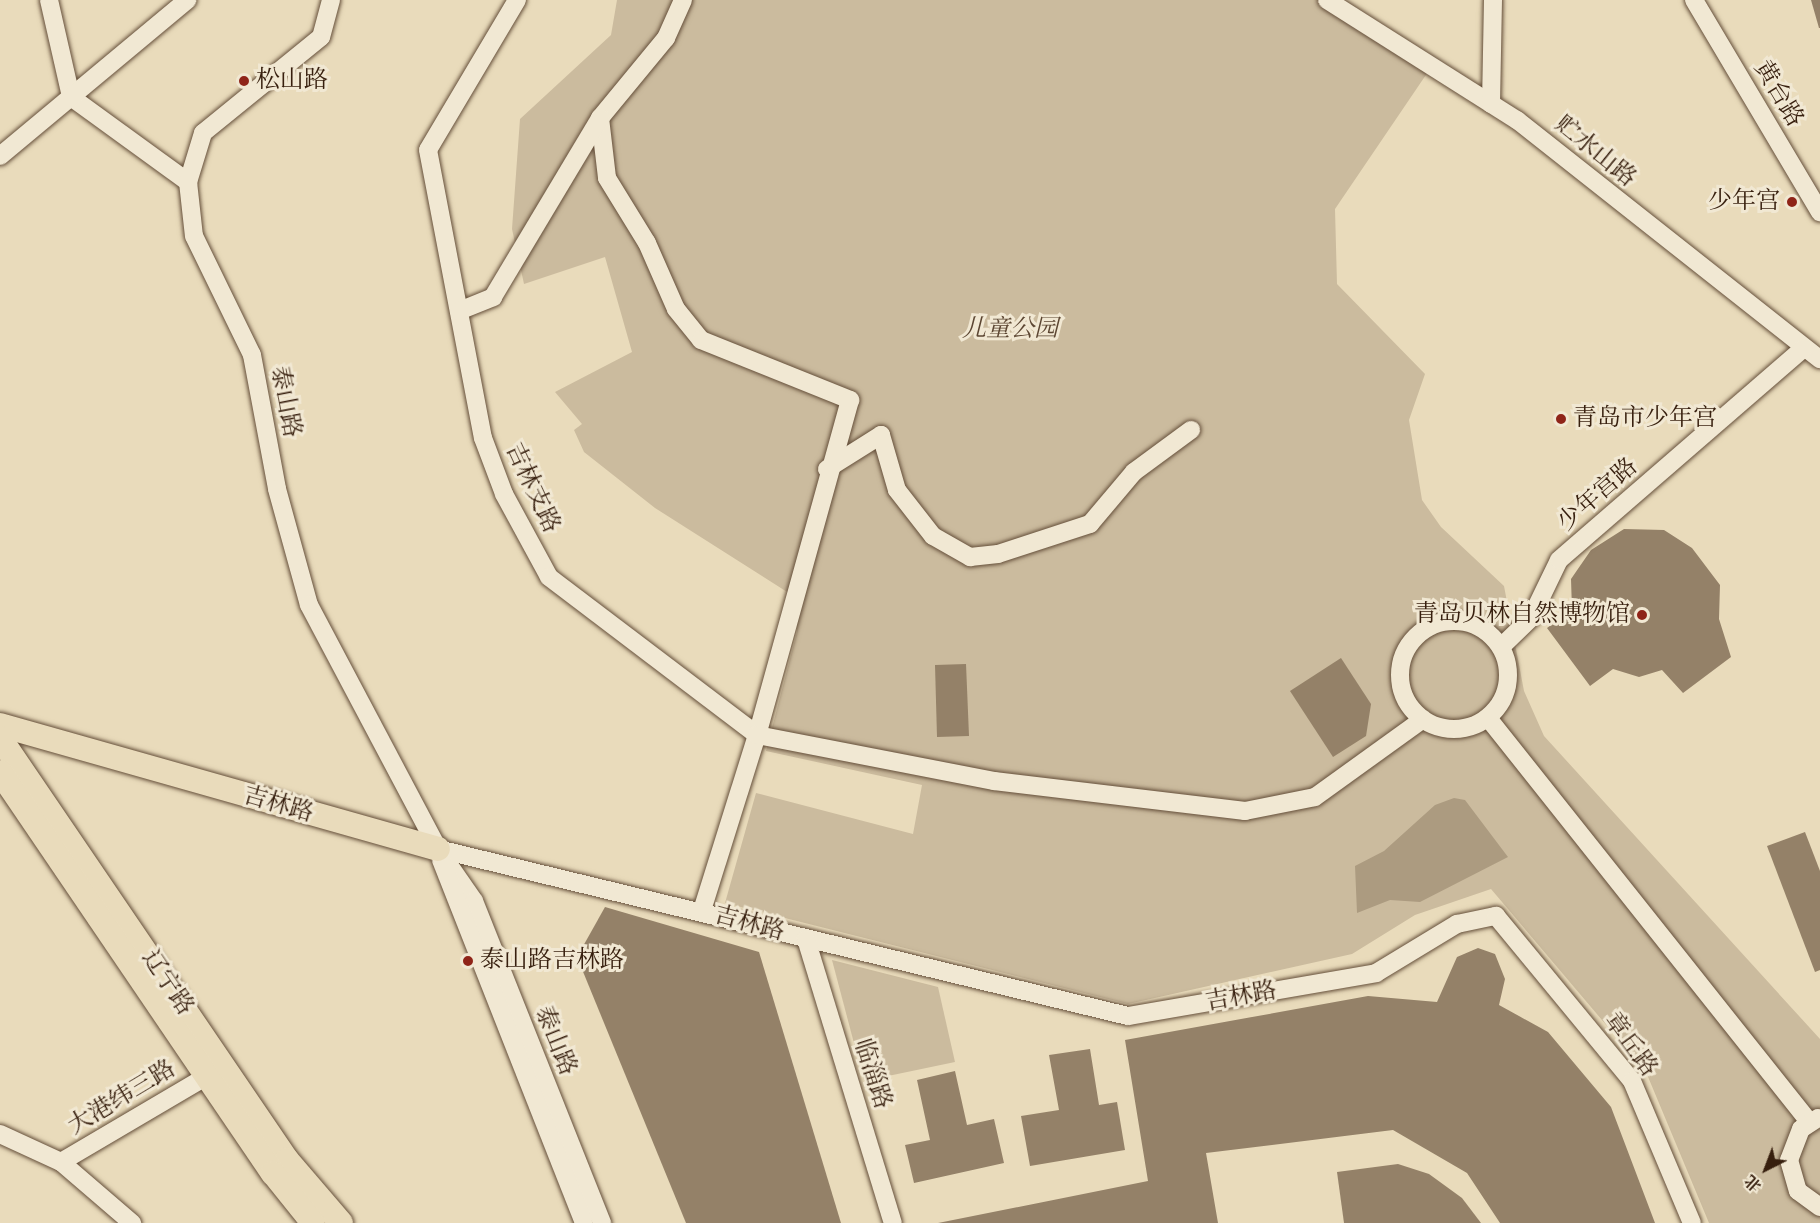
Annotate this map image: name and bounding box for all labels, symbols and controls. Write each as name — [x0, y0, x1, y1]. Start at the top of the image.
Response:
street label: 黄台路 — [1747, 56, 1809, 132]
place label: 松山路 — [256, 67, 328, 95]
marker: 松山路 — [237, 74, 251, 88]
street label: 贮水山路 — [1549, 111, 1641, 193]
place label: 少年宫 — [1708, 188, 1780, 216]
marker: 少年宫 — [1785, 195, 1799, 209]
park label: 儿童公园 — [962, 316, 1058, 344]
street label: 泰山路 — [264, 364, 306, 440]
place label: 青岛市少年宫 — [1573, 405, 1717, 433]
marker: 青岛市少年宫 — [1554, 412, 1568, 426]
street label: 吉林支路 — [499, 438, 565, 538]
street label: 少年宫路 — [1552, 453, 1644, 537]
place label: 青岛贝林自然博物馆 — [1414, 601, 1630, 629]
marker: 青岛贝林自然博物馆 — [1635, 608, 1649, 622]
street label: 吉林路 — [239, 781, 317, 829]
street label: 吉林路 — [710, 901, 788, 947]
street label: 辽宁路 — [135, 945, 199, 1021]
place label: 泰山路吉林路 — [480, 947, 624, 975]
marker: 泰山路吉林路 — [461, 954, 475, 968]
street label: 吉林路 — [1203, 977, 1279, 1017]
street label: 泰山路 — [528, 1002, 582, 1080]
street label: 章丘路 — [1597, 1007, 1663, 1083]
street label: 临淄路 — [847, 1035, 897, 1113]
street label: 大港纬三路 — [63, 1055, 181, 1141]
north arrow — [1736, 1139, 1796, 1199]
text: 北 — [1741, 1170, 1767, 1195]

